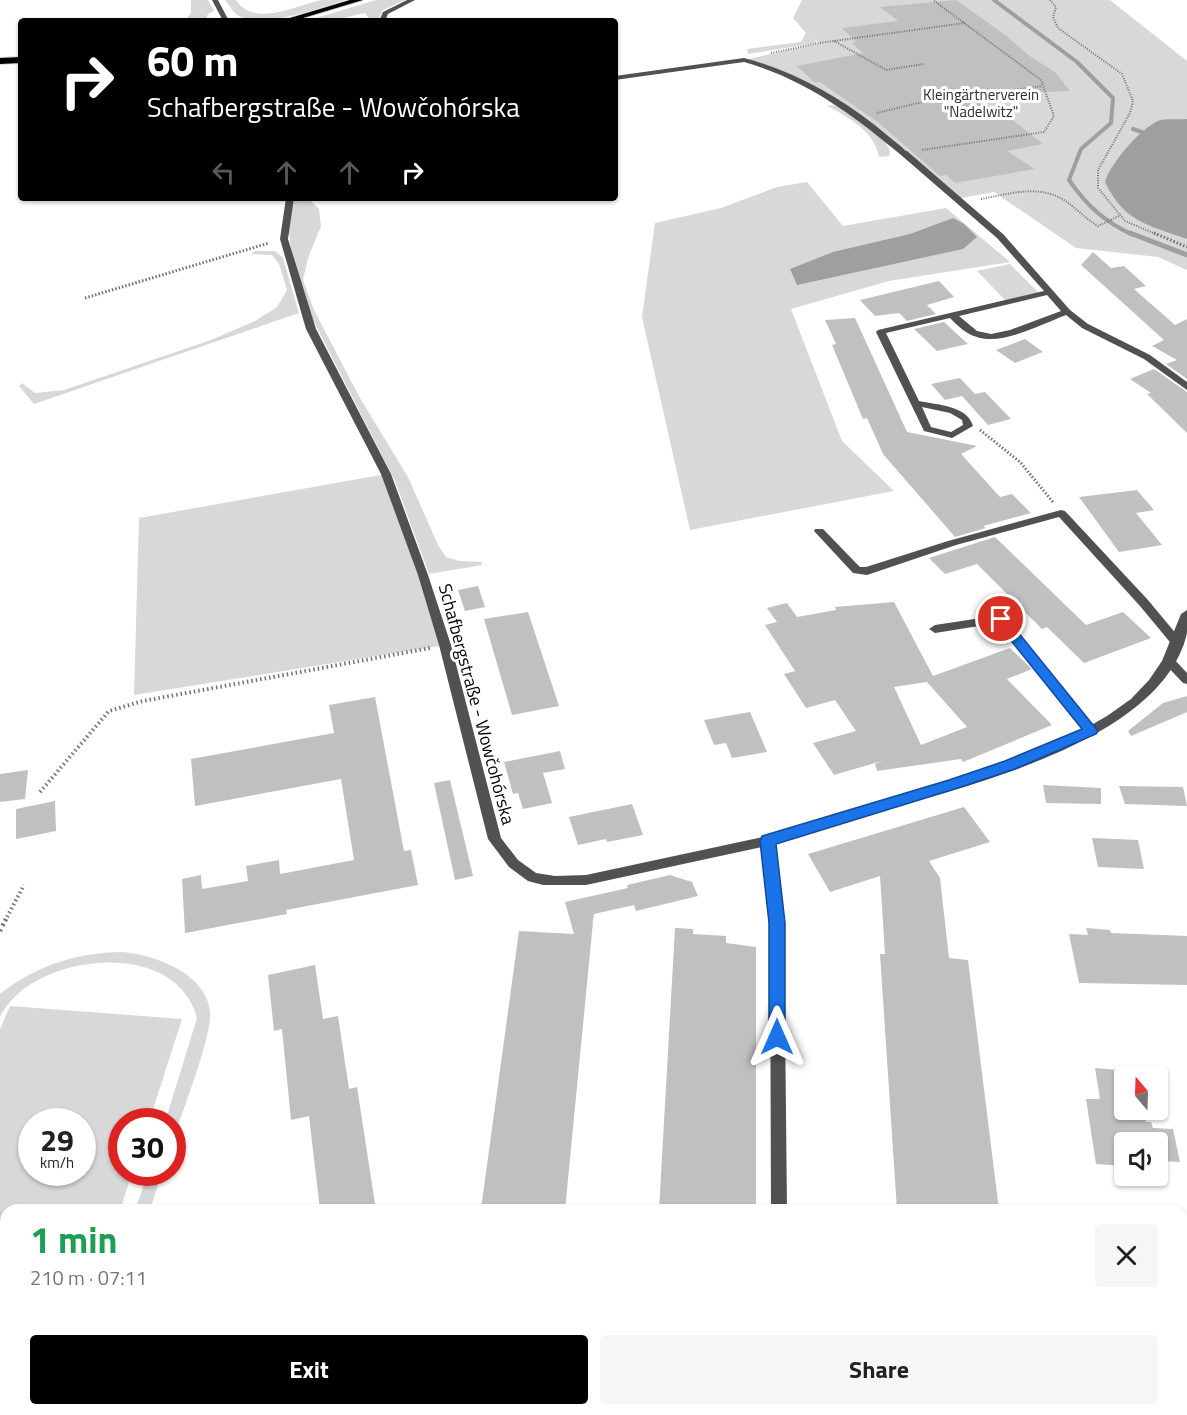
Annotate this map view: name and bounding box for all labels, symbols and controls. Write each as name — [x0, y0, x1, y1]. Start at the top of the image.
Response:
text: 60 m — [147, 28, 239, 92]
icon: right — [48, 42, 126, 120]
park label: Kleingärtnerverein "Nadelwitz" — [923, 83, 1039, 123]
text: Schafbergstraße - Wowčohórska — [147, 86, 520, 127]
icon: left — [207, 156, 240, 189]
icon: ahead — [270, 156, 303, 189]
icon: ahead — [333, 156, 366, 189]
icon: right — [396, 156, 429, 189]
street label: Schafbergstraße - Wowčohórska — [432, 580, 522, 828]
pin — [975, 593, 1026, 644]
icon: arrive — [984, 602, 1017, 635]
position arrow — [745, 1005, 809, 1069]
north arrow — [1114, 1066, 1168, 1120]
map controls — [1114, 1066, 1168, 1186]
speed limit sign: 30 — [108, 1108, 186, 1186]
text: 29 — [40, 1117, 74, 1163]
button: sound — [1114, 1132, 1168, 1186]
text: km/h — [40, 1151, 74, 1174]
text: 1 min — [30, 1212, 117, 1267]
button: close — [1095, 1224, 1158, 1287]
text: 210 m · 07:11 — [30, 1262, 147, 1293]
button: Exit — [30, 1335, 588, 1404]
button: Share — [600, 1335, 1158, 1404]

